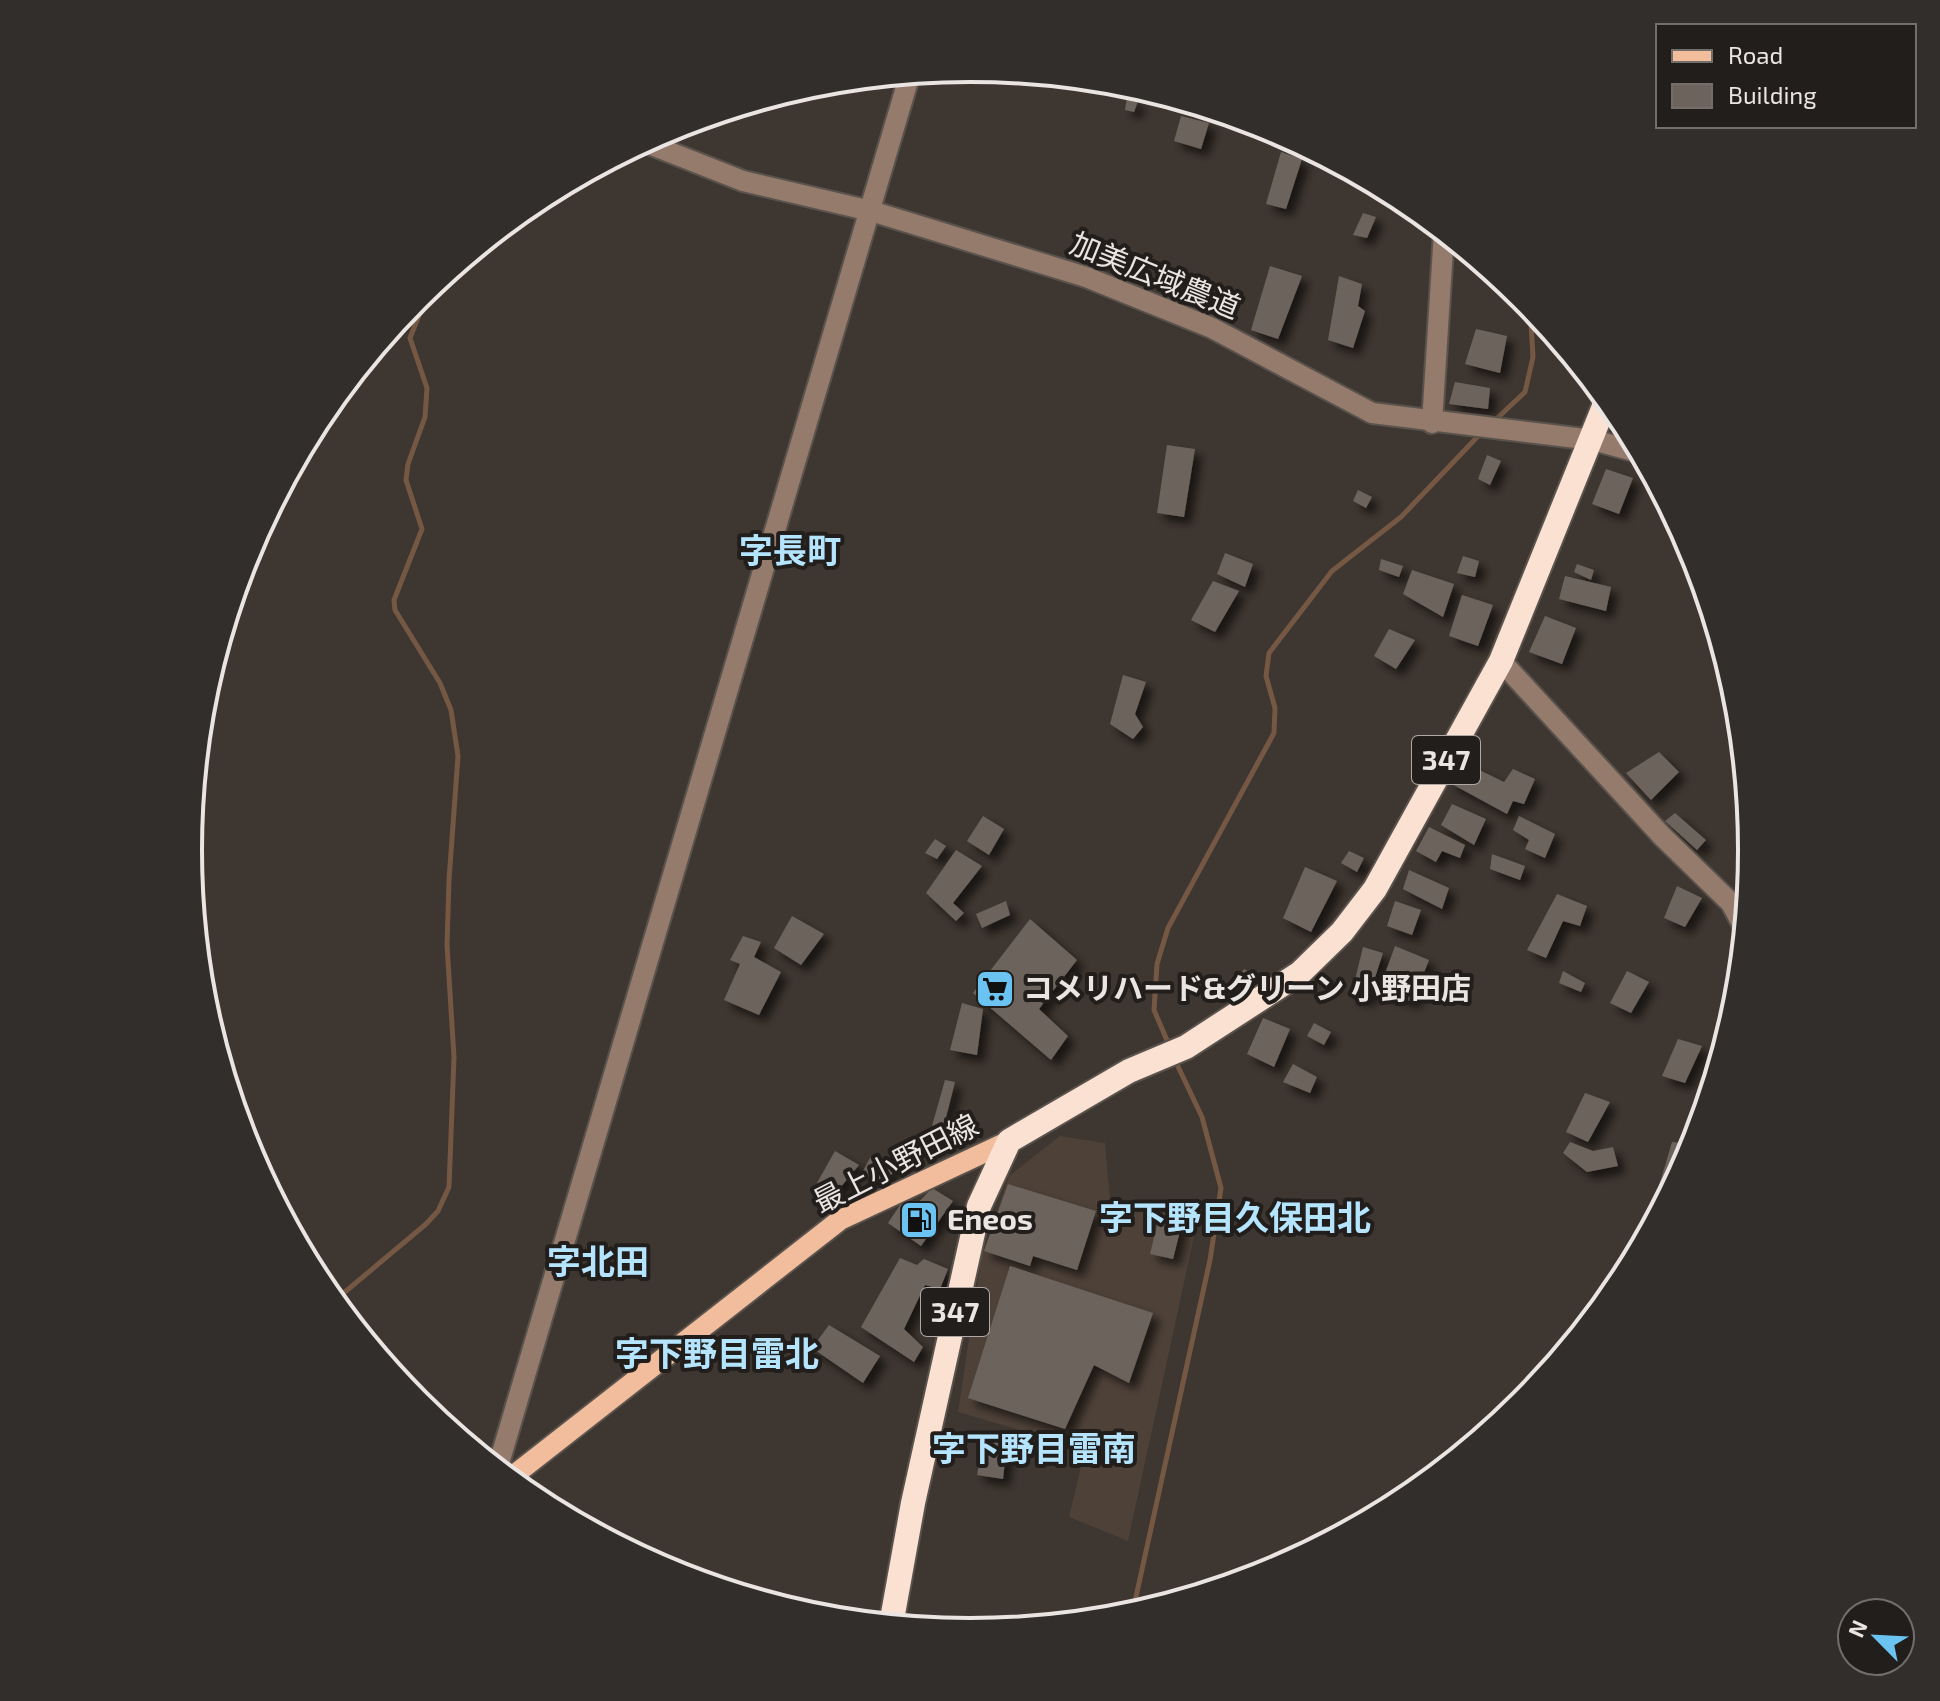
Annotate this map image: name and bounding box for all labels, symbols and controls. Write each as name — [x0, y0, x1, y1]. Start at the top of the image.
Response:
legend — [1656, 24, 1916, 128]
text: Road — [1728, 40, 1783, 69]
text: Building — [1728, 80, 1817, 109]
street label: 加美広域農道 — [1066, 224, 1246, 325]
district label: 字長町 — [739, 529, 841, 570]
road number: 347 — [1412, 736, 1480, 784]
supermarket icon: コメリハード&グリーン 小野田店 — [974, 968, 1016, 1010]
place label: コメリハード&グリーン 小野田店 — [1023, 969, 1471, 1005]
street label: 最上小野田線 — [807, 1105, 983, 1219]
district label: 字下野目久保田北 — [1099, 1196, 1371, 1237]
fuel station icon: Eneos — [898, 1199, 940, 1241]
place label: Eneos — [947, 1200, 1033, 1236]
district label: 字北田 — [547, 1240, 649, 1281]
road number: 347 — [921, 1288, 989, 1336]
district label: 字下野目雷北 — [615, 1332, 819, 1373]
district label: 字下野目雷南 — [932, 1427, 1136, 1468]
north arrow — [1836, 1597, 1916, 1677]
text: N — [1842, 1616, 1872, 1641]

